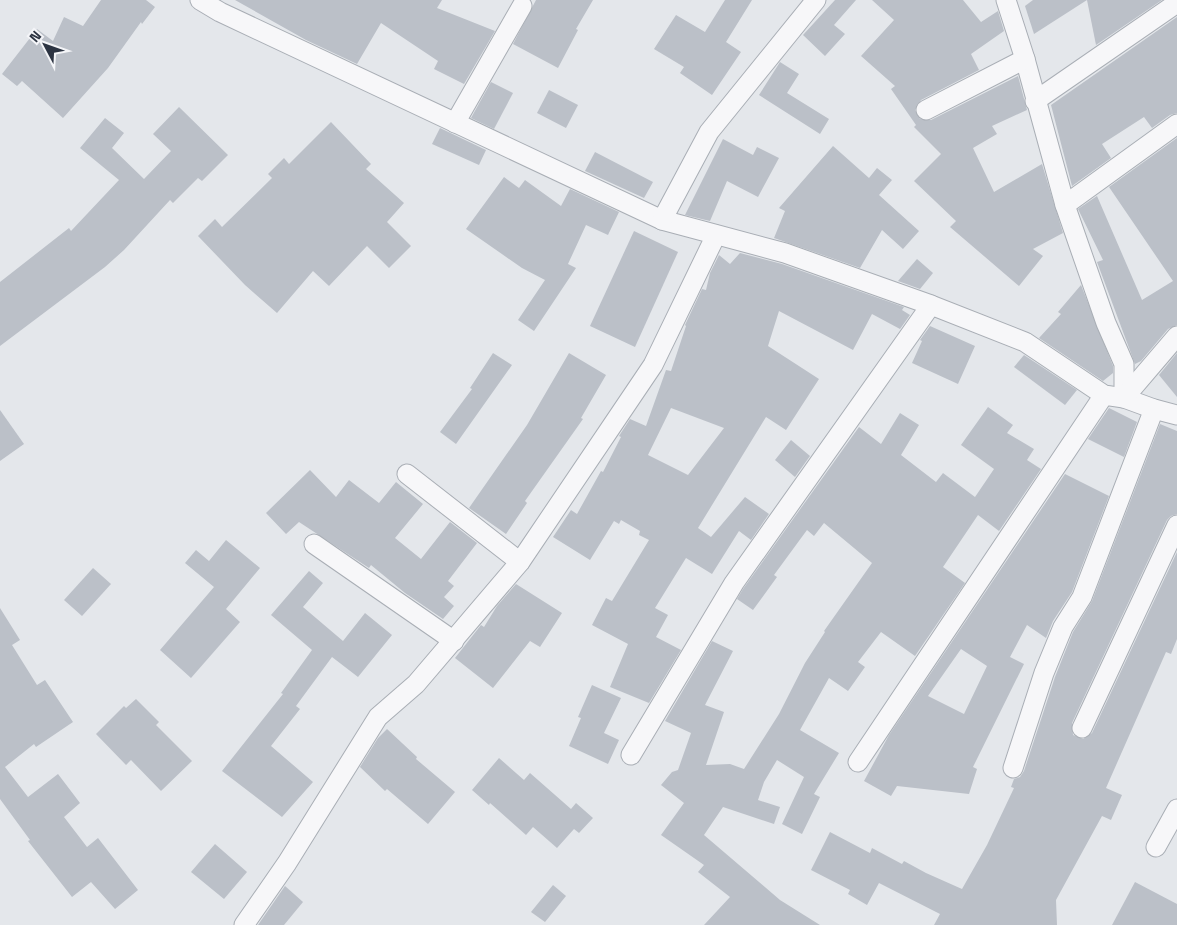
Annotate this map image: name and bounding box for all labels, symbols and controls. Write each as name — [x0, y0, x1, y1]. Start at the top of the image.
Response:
north arrow — [20, 20, 70, 70]
text: N — [25, 27, 45, 46]

